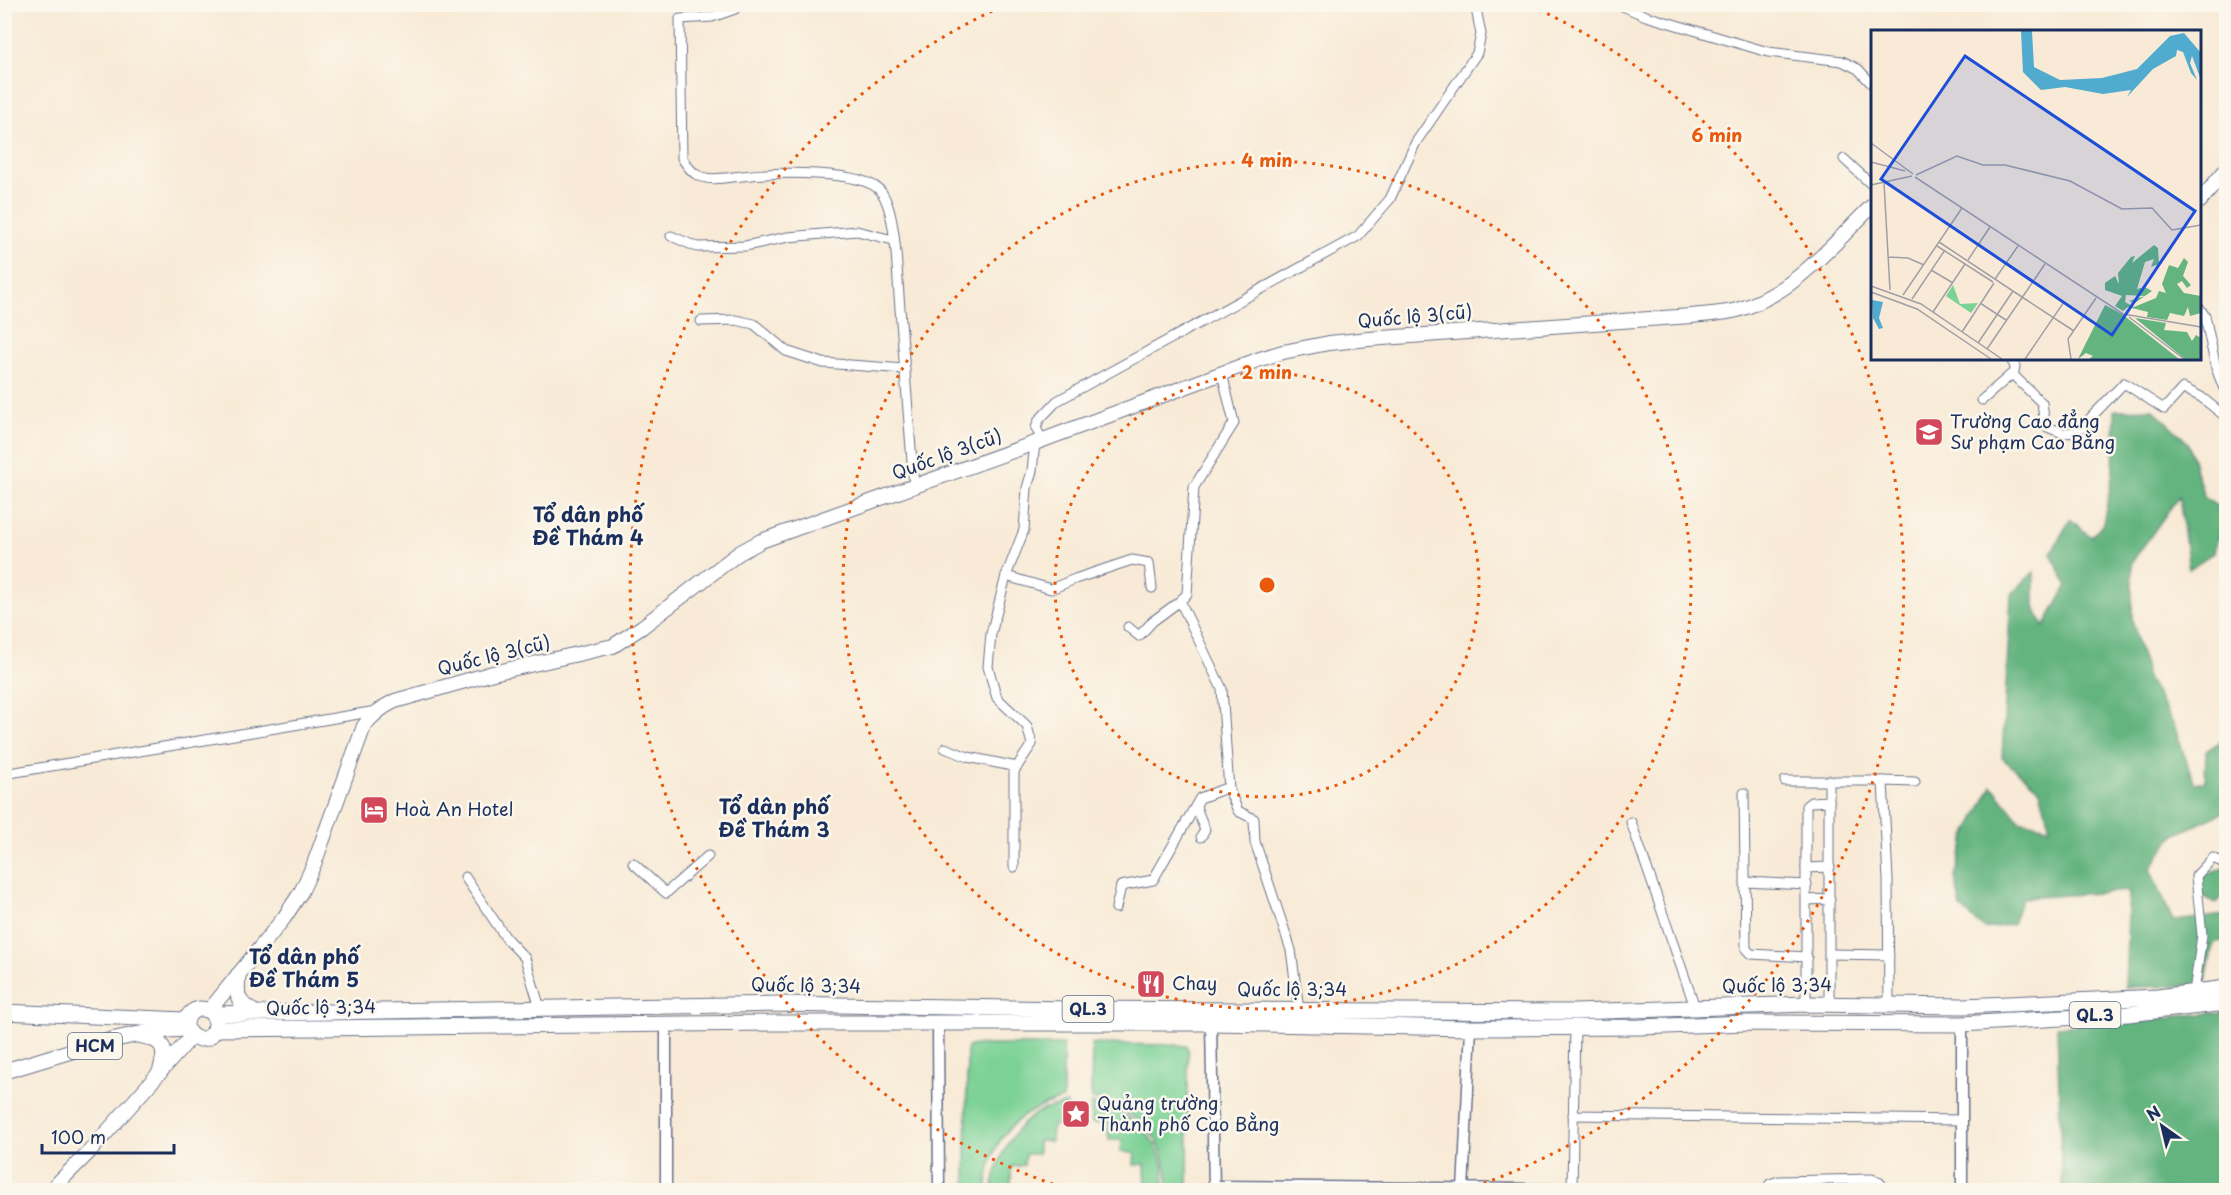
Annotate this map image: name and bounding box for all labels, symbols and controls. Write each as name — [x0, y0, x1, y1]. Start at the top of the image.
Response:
inset map — [1871, 30, 2201, 360]
text: 6 min — [1692, 121, 1742, 148]
text: 4 min — [1241, 146, 1293, 173]
street label: Quốc lộ 3(cũ) — [1356, 297, 1473, 334]
text: 2 min — [1242, 358, 1292, 385]
place label: Trường Cao đẳng Sư phạm Cao Bằng — [1950, 407, 2115, 455]
school or university icon: Trường Cao đẳng Sư phạm Cao Bằng — [1913, 416, 1945, 448]
street label: Quốc lộ 3(cũ) — [888, 421, 1005, 486]
district label: Tổ dân phố Đề Thám 4 — [532, 499, 645, 552]
centre of rings — [1257, 575, 1277, 595]
street label: Quốc lộ 3(cũ) — [435, 628, 553, 682]
district label: Tổ dân phố Đề Thám 3 — [718, 791, 831, 844]
hotel icon: Hoà An Hotel — [358, 794, 390, 826]
place label: Hoà An Hotel — [395, 795, 513, 822]
district label: Tổ dân phố Đề Thám 5 — [249, 941, 361, 994]
restaurant icon: Chay — [1135, 968, 1167, 1000]
place label: Chay — [1172, 969, 1217, 996]
street label: Quốc lộ 3;34 — [751, 970, 861, 999]
street label: Quốc lộ 3;34 — [1722, 970, 1832, 999]
street label: Quốc lộ 3;34 — [1237, 975, 1347, 1002]
street label: Quốc lộ 3;34 — [266, 992, 376, 1021]
road number: QL.3 — [1062, 996, 1114, 1022]
road number: QL.3 — [2070, 1002, 2120, 1028]
road number: HCM — [68, 1033, 122, 1059]
place label: Quảng trường Thành phố Cao Bằng — [1097, 1089, 1279, 1137]
north arrow — [2132, 1096, 2192, 1156]
place icon: Quảng trường Thành phố Cao Bằng — [1060, 1098, 1092, 1130]
text: N — [2141, 1099, 2165, 1126]
scale bar — [42, 1117, 174, 1155]
text: 100 m — [51, 1123, 106, 1150]

